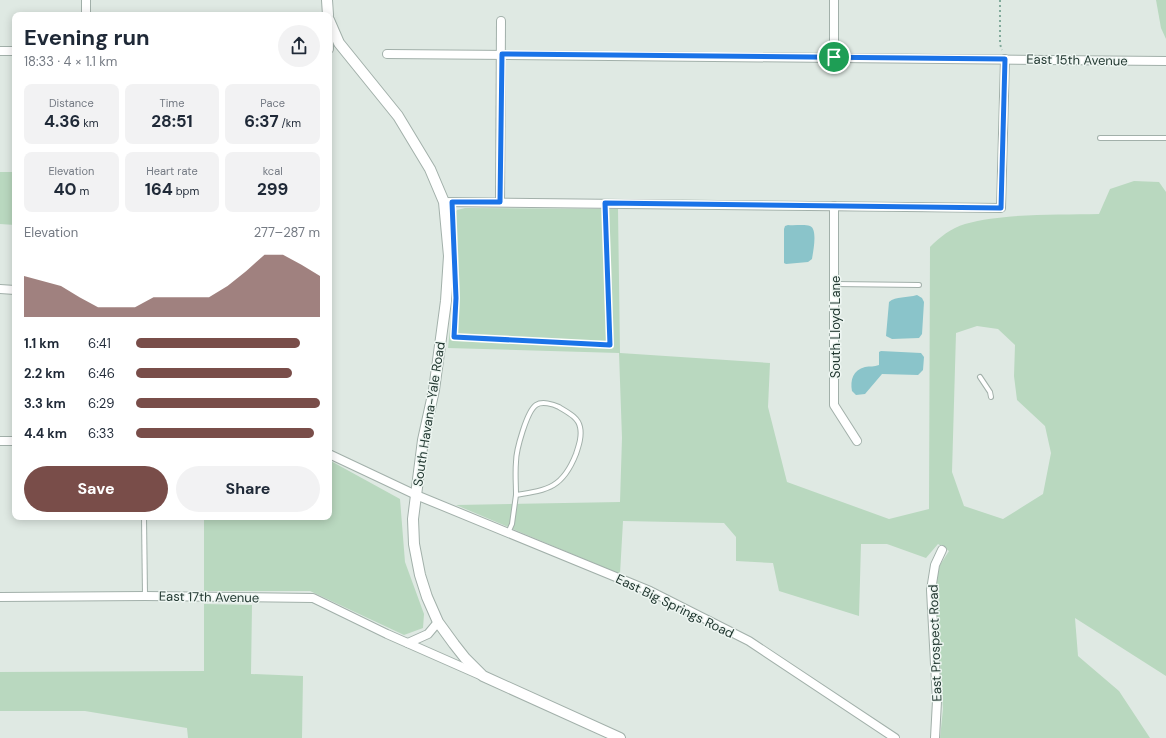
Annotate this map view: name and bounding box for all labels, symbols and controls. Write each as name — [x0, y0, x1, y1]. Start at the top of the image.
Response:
text: Evening run — [24, 23, 150, 52]
button: share — [278, 25, 320, 67]
pin — [817, 40, 851, 74]
icon: arrive — [823, 46, 845, 68]
street label: East 15th Avenue — [1026, 51, 1128, 69]
text: 18:33 · 4 × 1.1 km — [24, 53, 117, 70]
text: Distance — [49, 96, 94, 110]
text: Time — [160, 96, 184, 110]
text: Pace — [260, 96, 285, 110]
text: 4.36 — [44, 110, 80, 132]
text: 28:51 — [151, 110, 193, 132]
text: 6:37 — [244, 110, 279, 132]
text: km — [80, 116, 99, 130]
text: /km — [279, 116, 301, 130]
text: Elevation — [48, 164, 94, 178]
text: Heart rate — [146, 164, 198, 178]
text: kcal — [263, 164, 283, 178]
text: 40 — [53, 178, 76, 200]
text: 164 — [145, 178, 173, 200]
text: 299 — [257, 178, 288, 200]
text: m — [76, 184, 89, 198]
text: bpm — [173, 184, 199, 198]
text: Elevation — [24, 224, 78, 241]
text: 277–287 m — [254, 224, 320, 241]
street label: South Lloyd Lane — [827, 276, 844, 378]
text: 1.1 km — [24, 335, 59, 352]
text: 6:41 — [88, 335, 111, 352]
street label: South Havana-Yale Road — [409, 340, 449, 488]
text: 2.2 km — [24, 365, 65, 382]
text: 6:46 — [88, 365, 115, 382]
text: 3.3 km — [24, 395, 66, 412]
text: 6:29 — [88, 395, 114, 412]
text: 4.4 km — [24, 425, 67, 442]
text: 6:33 — [88, 425, 114, 442]
button: Save — [24, 466, 168, 512]
button: Share — [176, 466, 320, 512]
street label: East Big Springs Road — [613, 570, 737, 642]
street label: East Prospect Road — [924, 584, 946, 702]
street label: East 17th Avenue — [159, 588, 259, 606]

